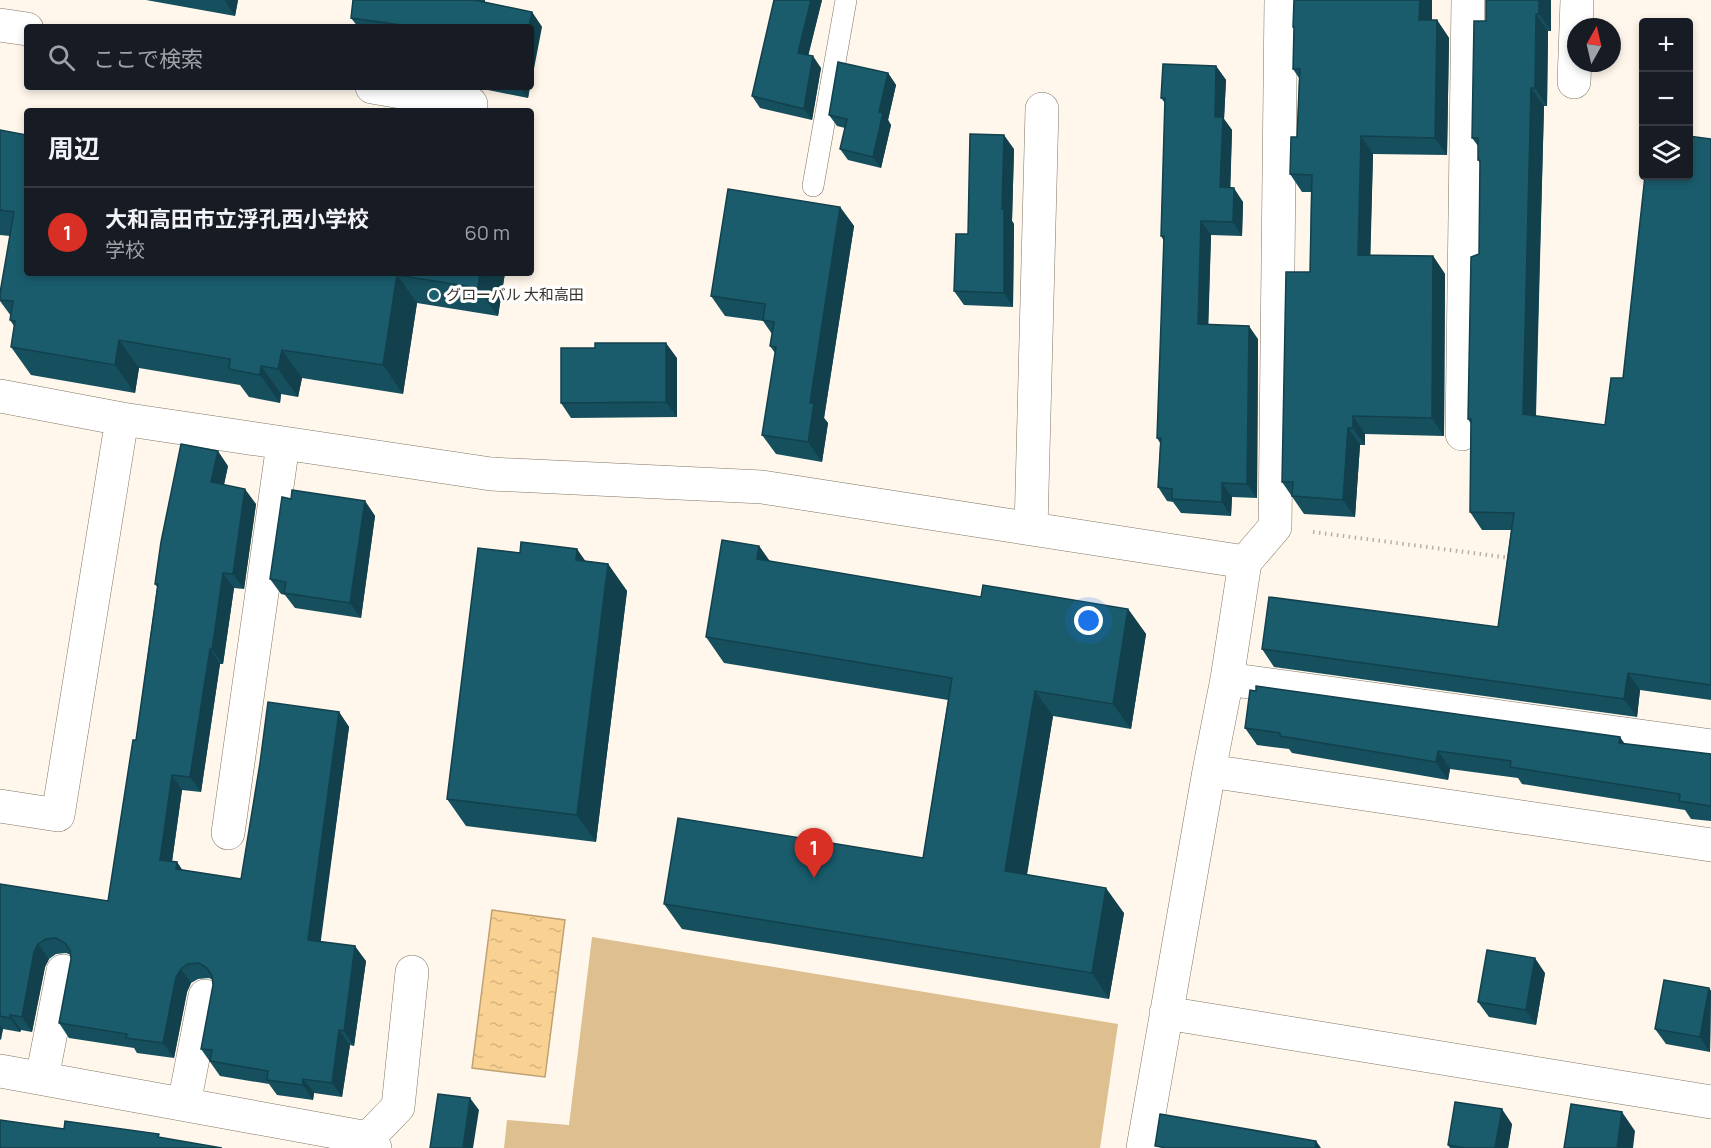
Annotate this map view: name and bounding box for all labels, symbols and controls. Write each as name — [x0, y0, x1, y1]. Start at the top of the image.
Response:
north arrow — [1567, 18, 1621, 72]
map controls — [1639, 18, 1693, 180]
button: + — [1639, 18, 1693, 72]
search box — [24, 24, 534, 90]
icon: search — [45, 41, 78, 74]
text: ここで検索 — [93, 44, 203, 74]
button: − — [1639, 72, 1693, 126]
button: layers — [1639, 126, 1693, 180]
text: 周辺 — [48, 130, 100, 166]
text: 大和高田市立浮孔西小学校 — [105, 204, 369, 234]
text: 1 — [63, 219, 72, 246]
text: 60 m — [464, 219, 510, 246]
text: 学校 — [105, 236, 145, 263]
place label: グローバル 大和高田 — [446, 284, 584, 305]
marker: グローバル 大和高田 — [427, 288, 441, 302]
your location — [1074, 606, 1103, 635]
pin: 1 — [794, 828, 834, 878]

